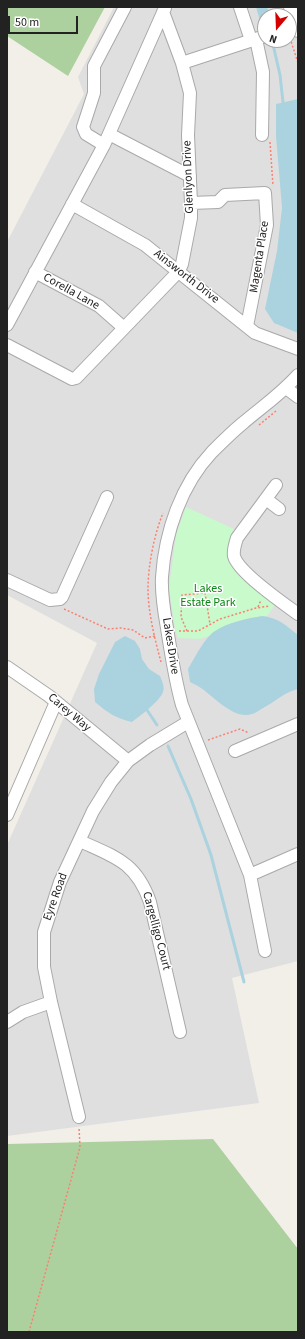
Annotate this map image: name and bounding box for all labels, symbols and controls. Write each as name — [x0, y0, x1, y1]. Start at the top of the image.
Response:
scale bar — [10, 8, 80, 34]
north arrow — [257, 8, 297, 48]
text: 50 m — [15, 14, 39, 31]
text: N — [267, 31, 279, 47]
street label: Glenlyon Drive — [181, 140, 197, 214]
street label: Magenta Place — [247, 220, 273, 294]
street label: Ainsworth Drive — [150, 247, 222, 307]
street label: Corella Lane — [40, 271, 102, 313]
park label: Lakes Estate Park — [180, 582, 236, 610]
street label: Lakes Drive — [158, 617, 182, 675]
street label: Carey Way — [45, 691, 93, 735]
street label: Eyre Road — [41, 871, 71, 923]
street label: Cargelligo Court — [139, 890, 173, 972]

